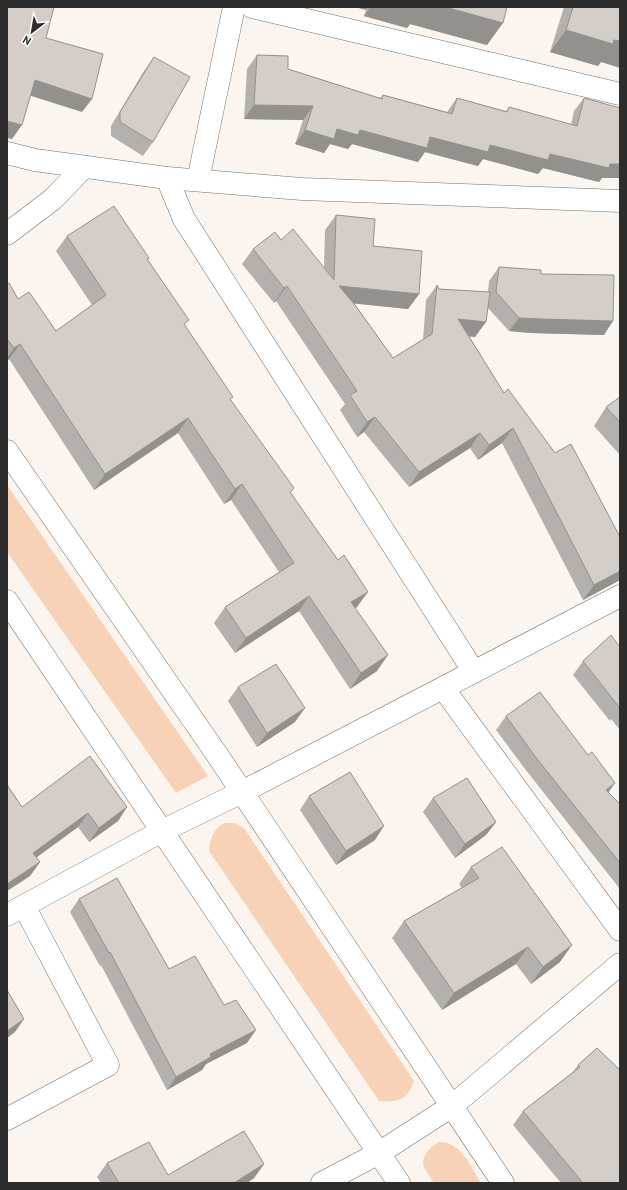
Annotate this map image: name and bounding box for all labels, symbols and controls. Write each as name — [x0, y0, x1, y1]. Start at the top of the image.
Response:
north arrow — [12, 12, 52, 52]
text: N — [20, 33, 34, 48]

